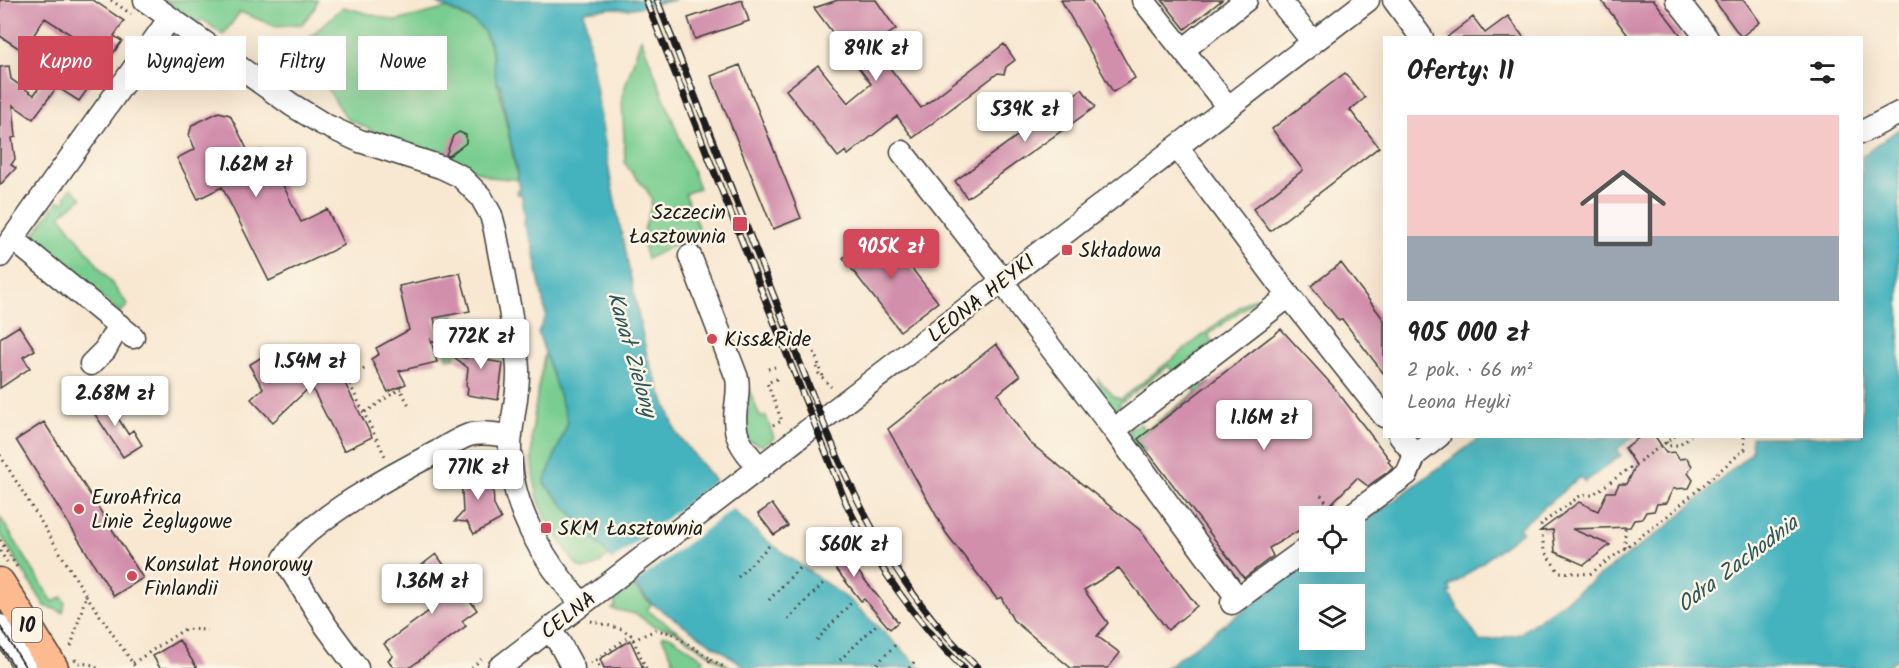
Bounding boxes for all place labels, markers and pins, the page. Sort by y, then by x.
pin: 891K zł [821,31,931,82]
pin: 539K zł [970,92,1080,143]
pin: 1.62M zł [194,147,318,198]
place label: Szczecin Łasztownia [629,197,726,254]
marker: Szczecin Łasztownia [731,215,749,233]
pin: 905K zł [836,229,946,280]
place label: Składowa [1079,235,1161,268]
marker: Składowa [1060,243,1074,257]
pin: 772K zł [426,319,536,370]
place label: Kiss&Ride [724,324,812,357]
marker: Kiss&Ride [705,332,719,346]
pin: 1.54M zł [248,344,372,395]
pin: 2.68M zł [53,376,177,427]
pin: 1.16M zł [1202,400,1326,451]
pin: 771K zł [423,450,533,501]
place label: EuroAfrica Linie Żeglugowe [91,482,233,539]
marker: EuroAfrica Linie Żeglugowe [72,502,86,516]
place label: SKM Łasztownia [558,513,703,546]
marker: SKM Łasztownia [539,521,553,535]
pin: 560K zł [799,527,909,578]
place label: Konsulat Honorowy Finlandii [144,549,313,606]
pin: 1.36M zł [370,564,494,615]
marker: Konsulat Honorowy Finlandii [125,569,139,583]

